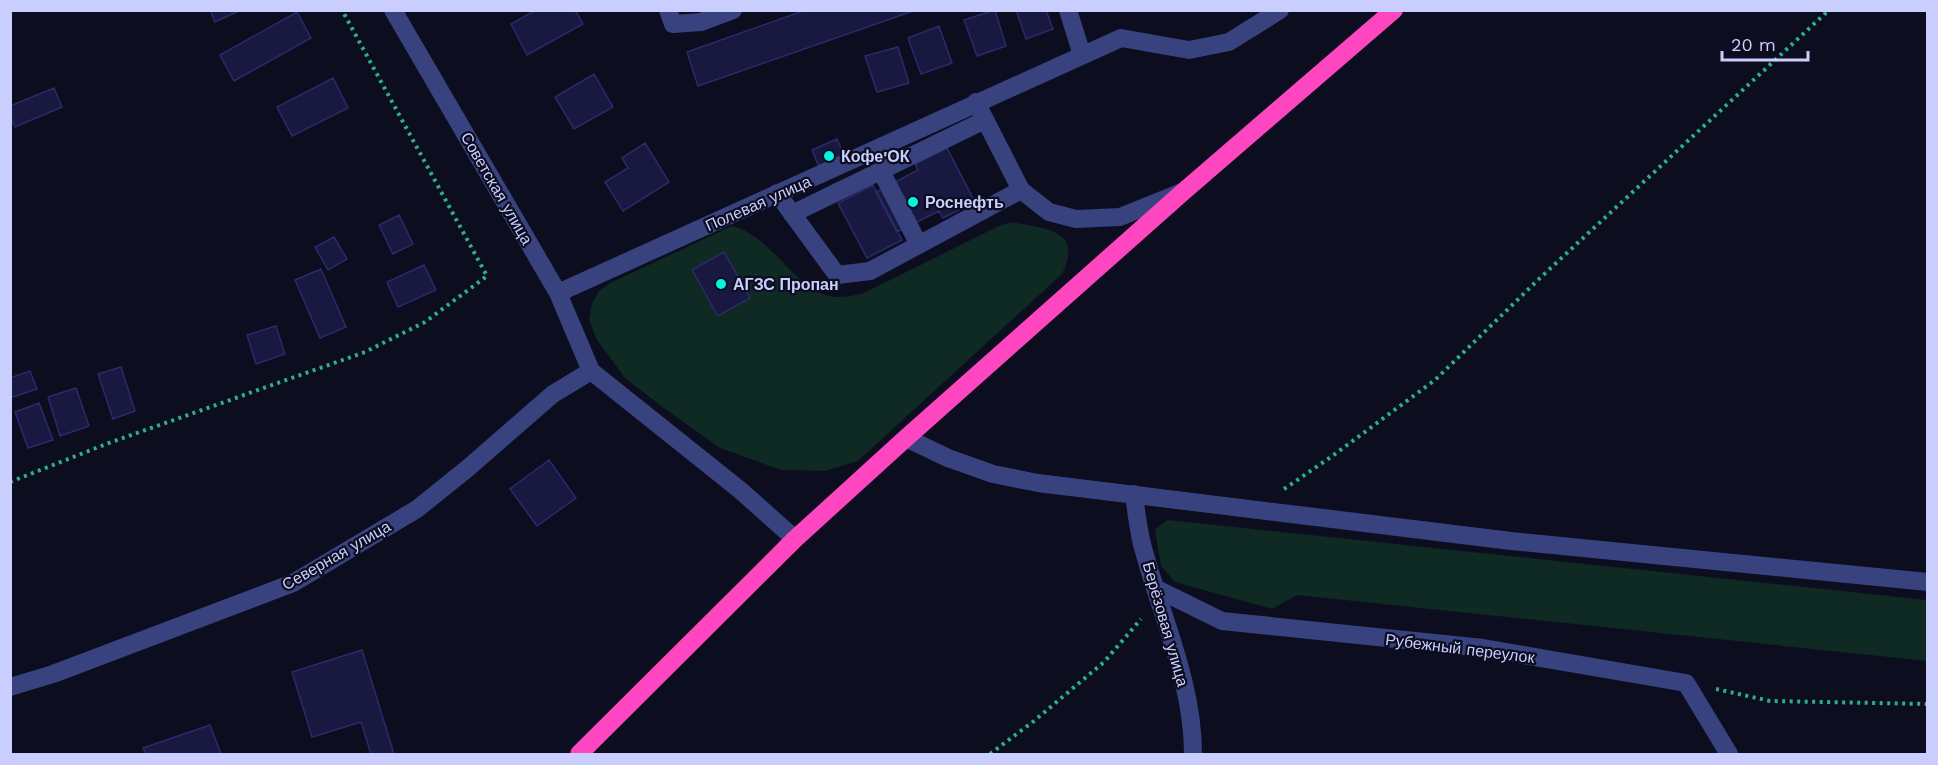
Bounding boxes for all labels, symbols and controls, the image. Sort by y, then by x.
scale bar [1722,24,1808,62]
text: 20 m [1731,34,1776,55]
street label: Советская улица [457,129,537,248]
place label: Кофе'ОК [841,147,910,166]
marker: Кофе'ОК [822,149,836,163]
street label: Полевая улица [702,172,814,235]
place label: Роснефть [925,193,1004,212]
marker: Роснефть [906,195,920,209]
place label: АГЗС Пропан [733,275,839,294]
marker: АГЗС Пропан [714,277,728,291]
street label: Северная улица [278,517,394,594]
street label: Берёзовая улица [1139,560,1192,689]
street label: Рубежный переулок [1384,630,1537,667]

